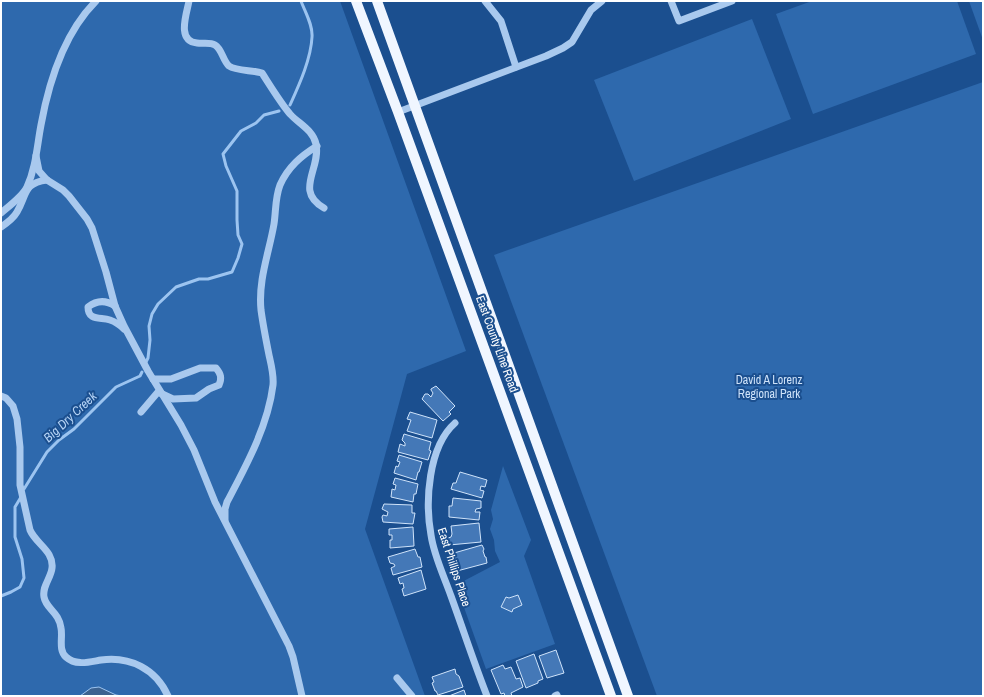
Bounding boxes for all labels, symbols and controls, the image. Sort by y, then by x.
street label: East County Line Road [472,293,522,395]
park label: David A Lorenz Regional Park [736,372,802,402]
water label: Big Dry Creek [40,388,101,446]
street label: East Phillips Place [434,526,474,608]

